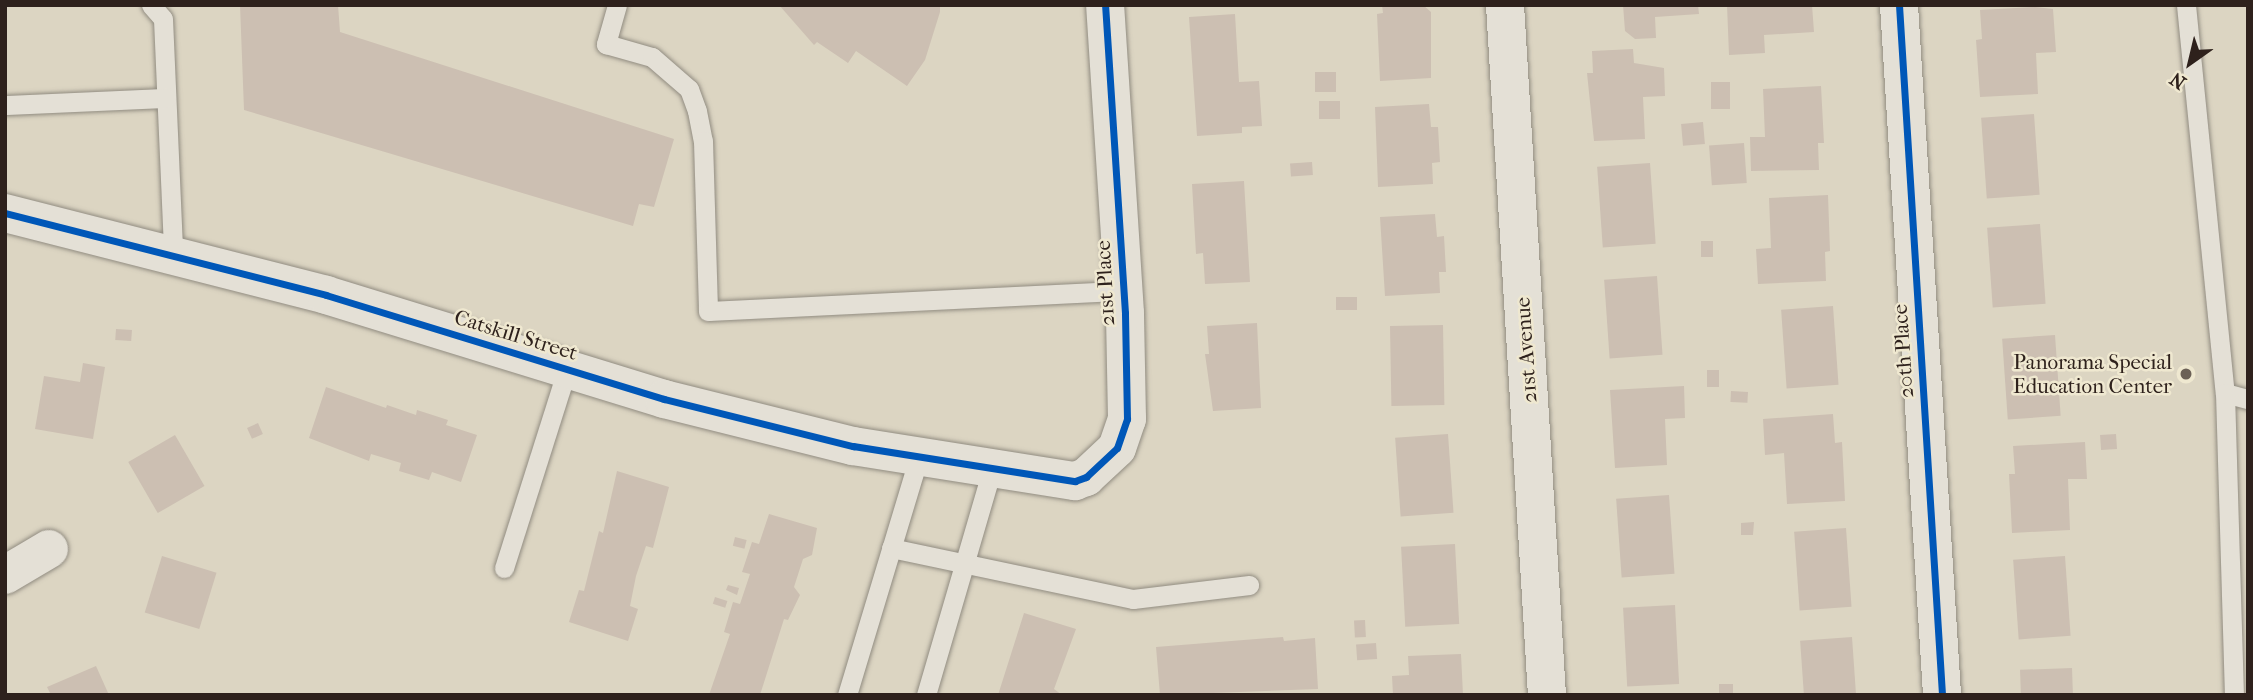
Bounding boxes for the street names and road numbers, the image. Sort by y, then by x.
street label: 21st Place [1090,239,1120,327]
street label: 21st Avenue [1510,296,1542,404]
street label: 20th Place [1887,303,1919,399]
street label: Catskill Street [451,304,581,366]

